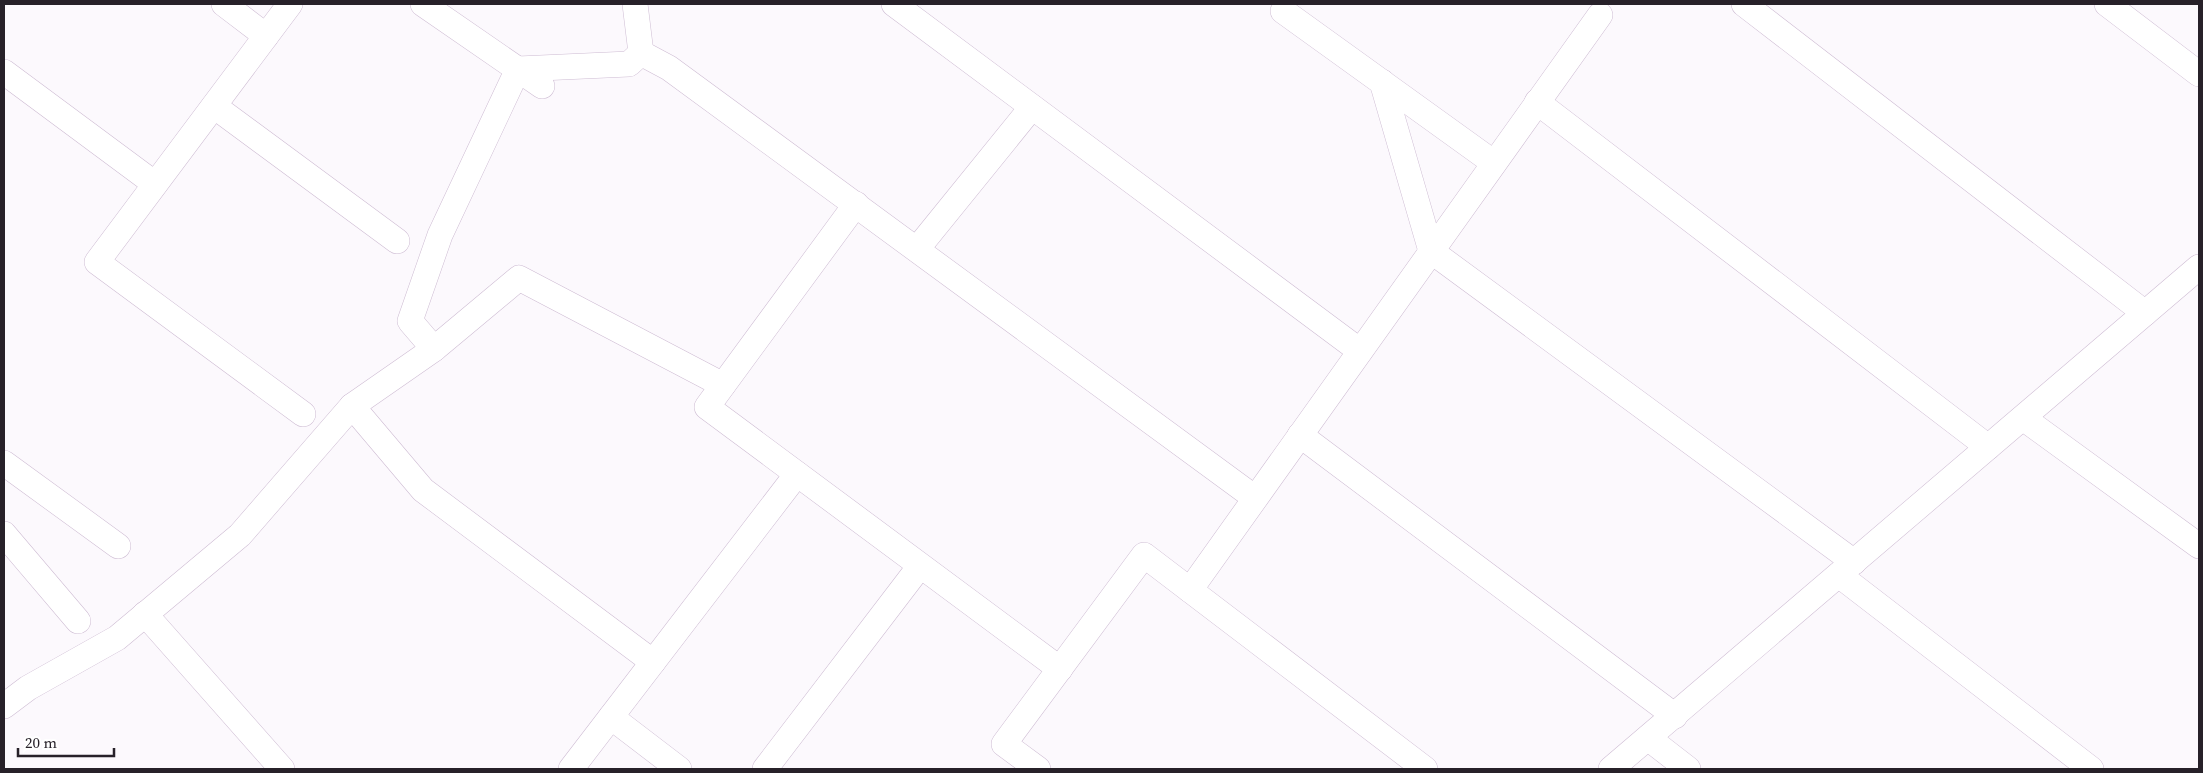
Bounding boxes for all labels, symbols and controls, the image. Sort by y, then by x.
scale bar [18,726,114,758]
text: 20 m [25,732,57,753]

